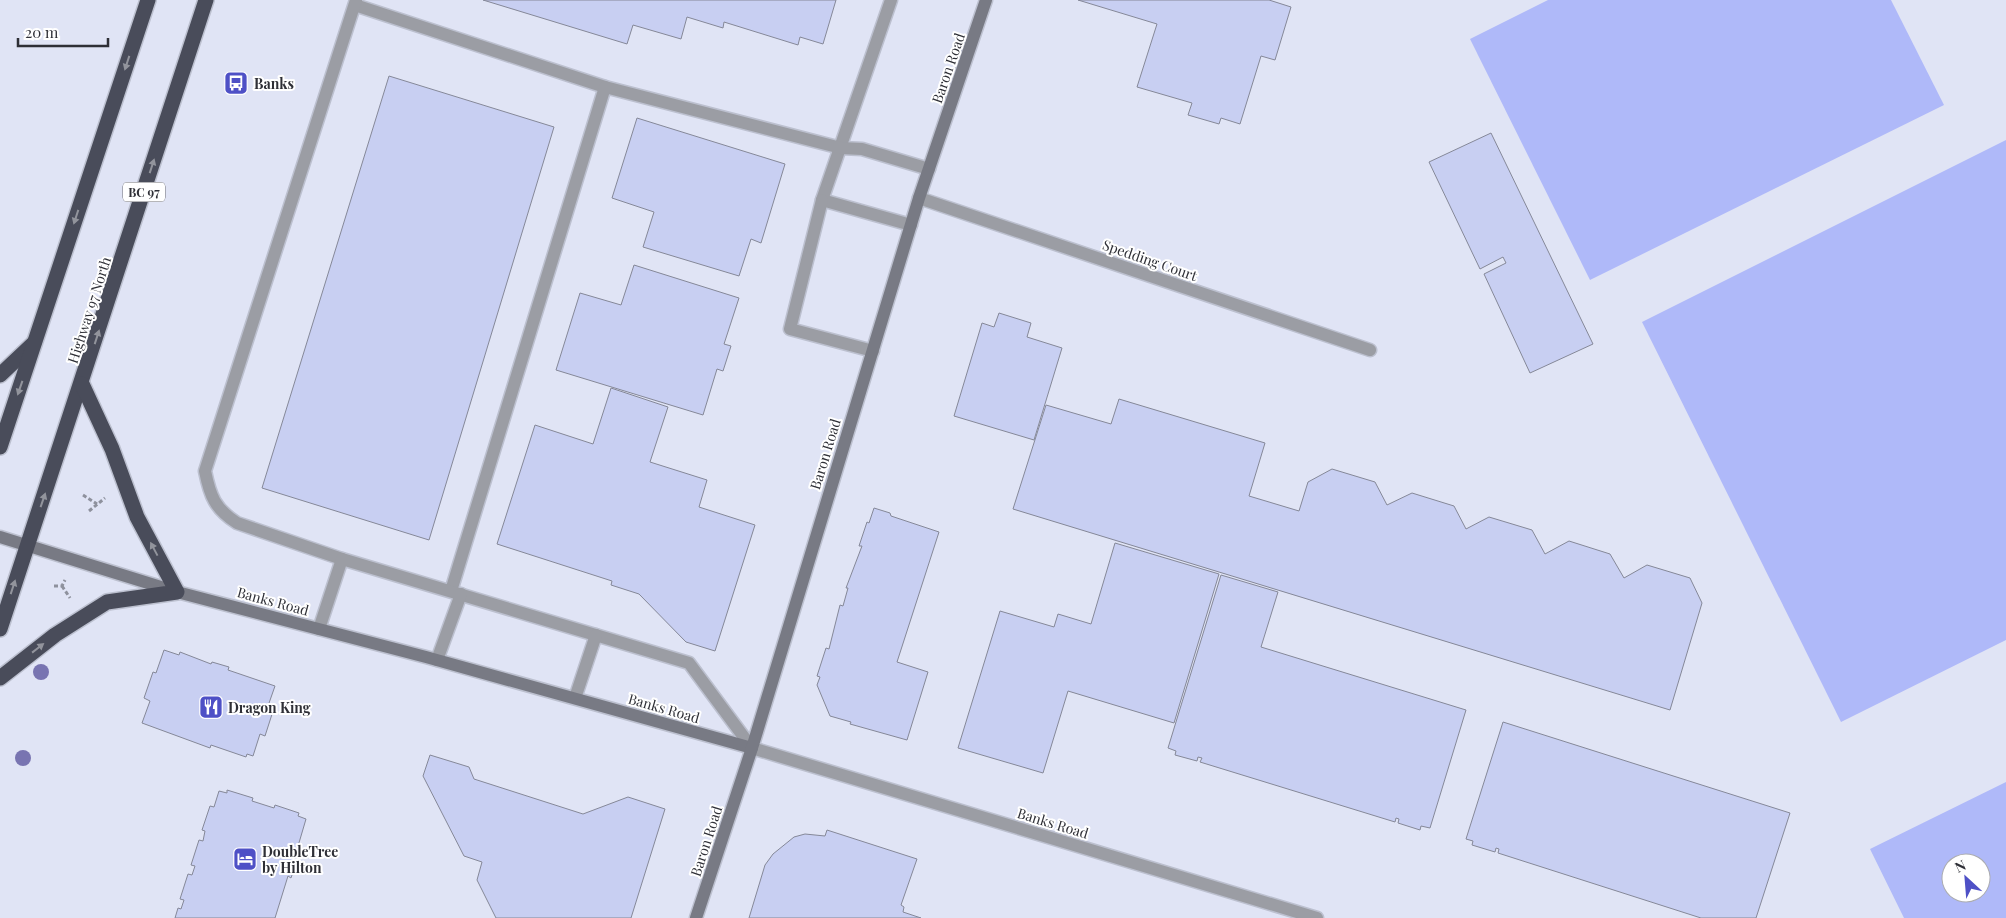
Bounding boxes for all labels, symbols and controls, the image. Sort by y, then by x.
scale bar [18,15,108,47]
text: 20 m [25,22,59,42]
street label: Baron Road [927,30,969,106]
one-way arrow [123,56,131,71]
bus stop icon: Banks [223,70,249,96]
place label: Banks [254,74,294,93]
one-way arrow [149,158,157,173]
road number: BC 97 [123,182,165,202]
one-way arrow [72,210,80,225]
street label: Spedding Court [1100,235,1201,285]
street label: Highway 97 North [63,254,115,366]
one-way arrow [94,330,101,345]
one-way arrow [16,381,24,396]
street label: Baron Road [805,416,845,492]
one-way arrow [39,492,47,507]
one-way arrow [150,542,159,555]
one-way arrow [10,580,18,595]
street label: Banks Road [235,582,311,620]
one-way arrow [32,643,45,653]
street label: Banks Road [626,689,702,727]
restaurant icon: Dragon King [198,694,224,720]
place label: Dragon King [228,698,311,717]
street label: Baron Road [686,803,726,879]
street label: Banks Road [1015,803,1091,843]
place label: DoubleTree by Hilton [262,842,338,877]
hotel icon: DoubleTree by Hilton [232,846,258,872]
north arrow [1941,853,1991,903]
text: N [1951,855,1969,877]

